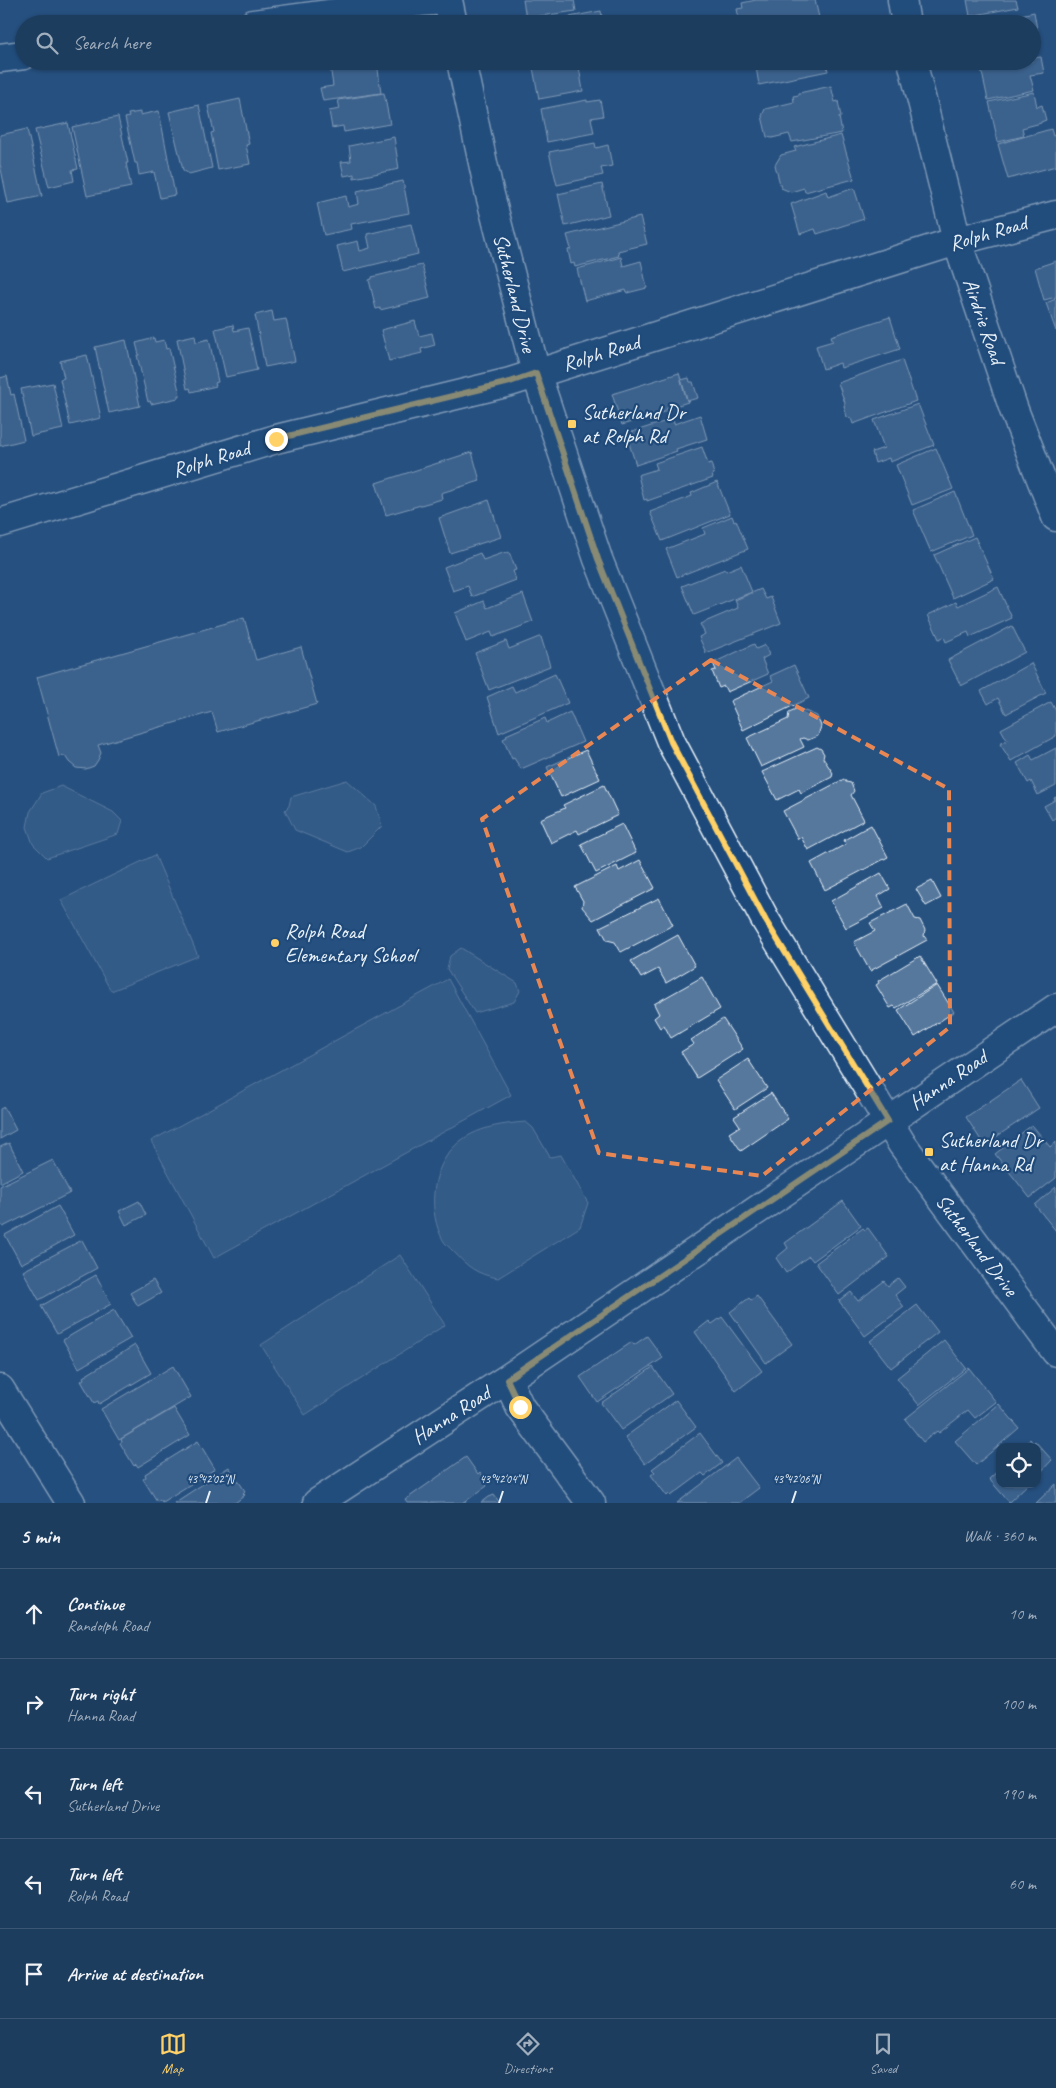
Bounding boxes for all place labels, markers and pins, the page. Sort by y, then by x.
place label: Sutherland Dr at Rolph Rd [582,399,688,449]
marker: Sutherland Dr at Rolph Rd [566,418,578,430]
place label: Rolph Road Elementary School [285,918,420,968]
marker: Rolph Road Elementary School [269,937,281,949]
place label: Sutherland Dr at Hanna Rd [939,1127,1045,1177]
marker: Sutherland Dr at Hanna Rd [923,1146,935,1158]

